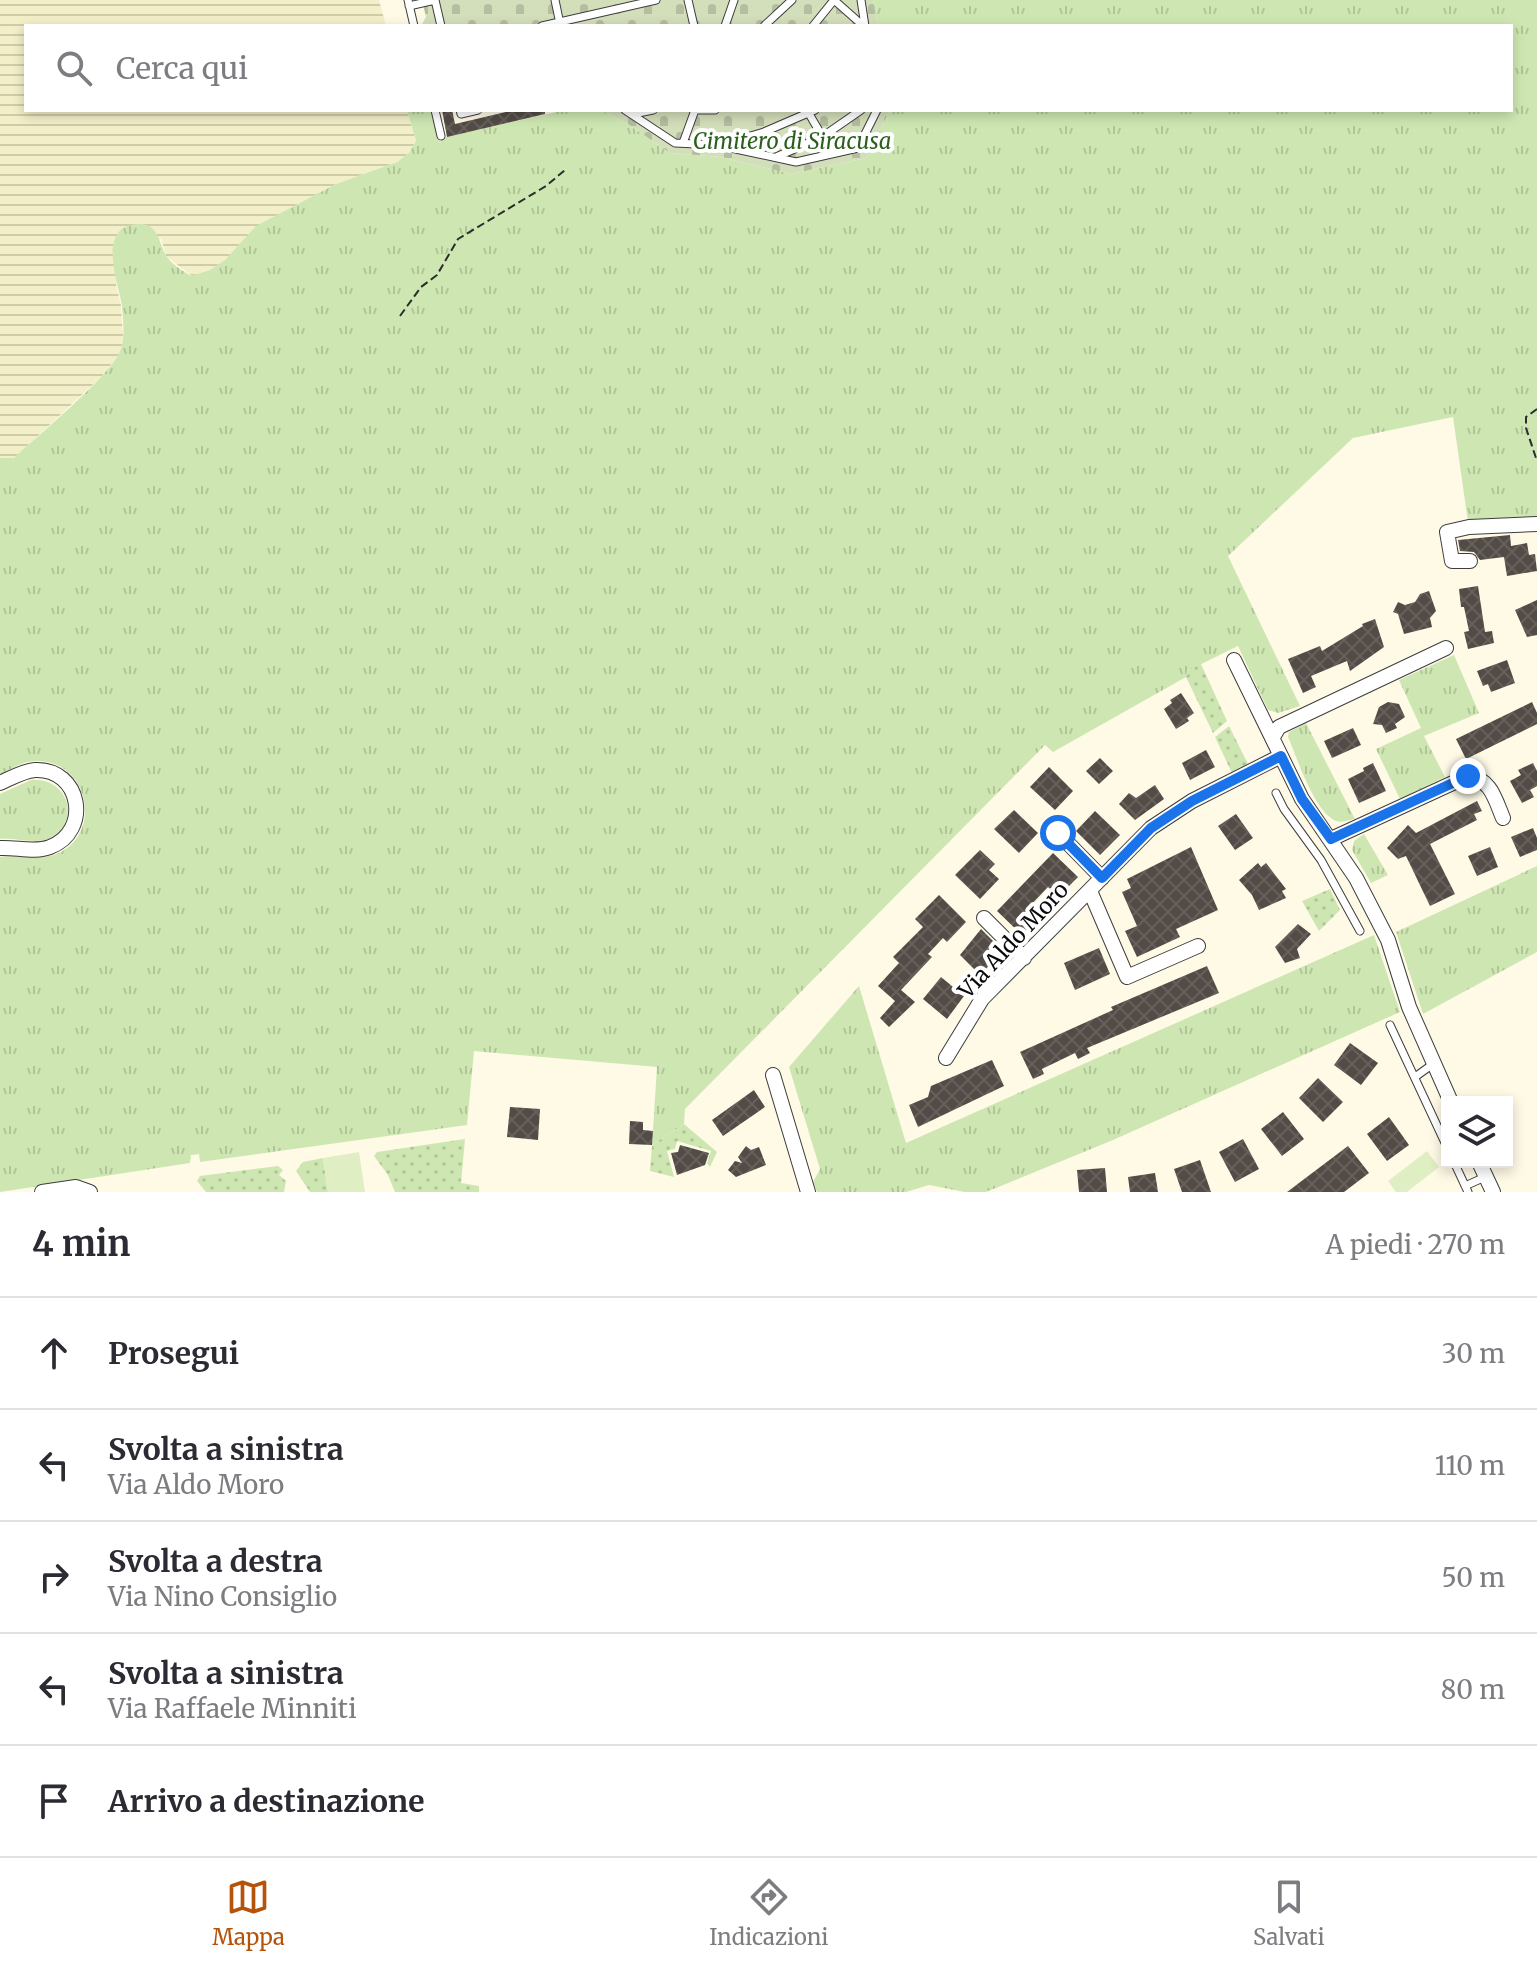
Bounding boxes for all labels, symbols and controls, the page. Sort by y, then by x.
search box [24,24,1513,112]
icon: search [52,46,96,90]
text: Cerca qui [116,49,248,87]
park label: Cimitero di Siracusa [693,127,891,155]
route end [1450,758,1486,794]
route start [1040,815,1076,851]
street label: Via Aldo Moro [951,876,1074,1005]
map controls [1441,1096,1513,1168]
button: layers [1441,1096,1513,1168]
text: 4 min [32,1223,130,1265]
text: A piedi · 270 m [1325,1228,1505,1261]
icon: ahead [32,1331,76,1375]
text: Prosegui [108,1334,239,1372]
text: 30 m [1442,1337,1505,1370]
text: Svolta a sinistra [108,1430,344,1468]
icon: left [32,1443,76,1487]
text: 110 m [1435,1449,1505,1482]
text: Via Aldo Moro [108,1468,284,1501]
text: Svolta a destra [108,1542,323,1580]
icon: right [32,1555,76,1599]
text: 50 m [1441,1561,1505,1594]
text: Via Nino Consiglio [108,1580,337,1613]
text: Svolta a sinistra [108,1654,344,1692]
icon: left [32,1667,76,1711]
text: 80 m [1441,1673,1505,1706]
text: Via Raffaele Minniti [108,1692,357,1725]
icon: arrive [32,1779,76,1823]
text: Arrivo a destinazione [108,1782,425,1820]
tab: Mappa [212,1875,285,1951]
tab: Indicazioni [709,1875,828,1951]
tab: Salvati [1253,1875,1325,1951]

